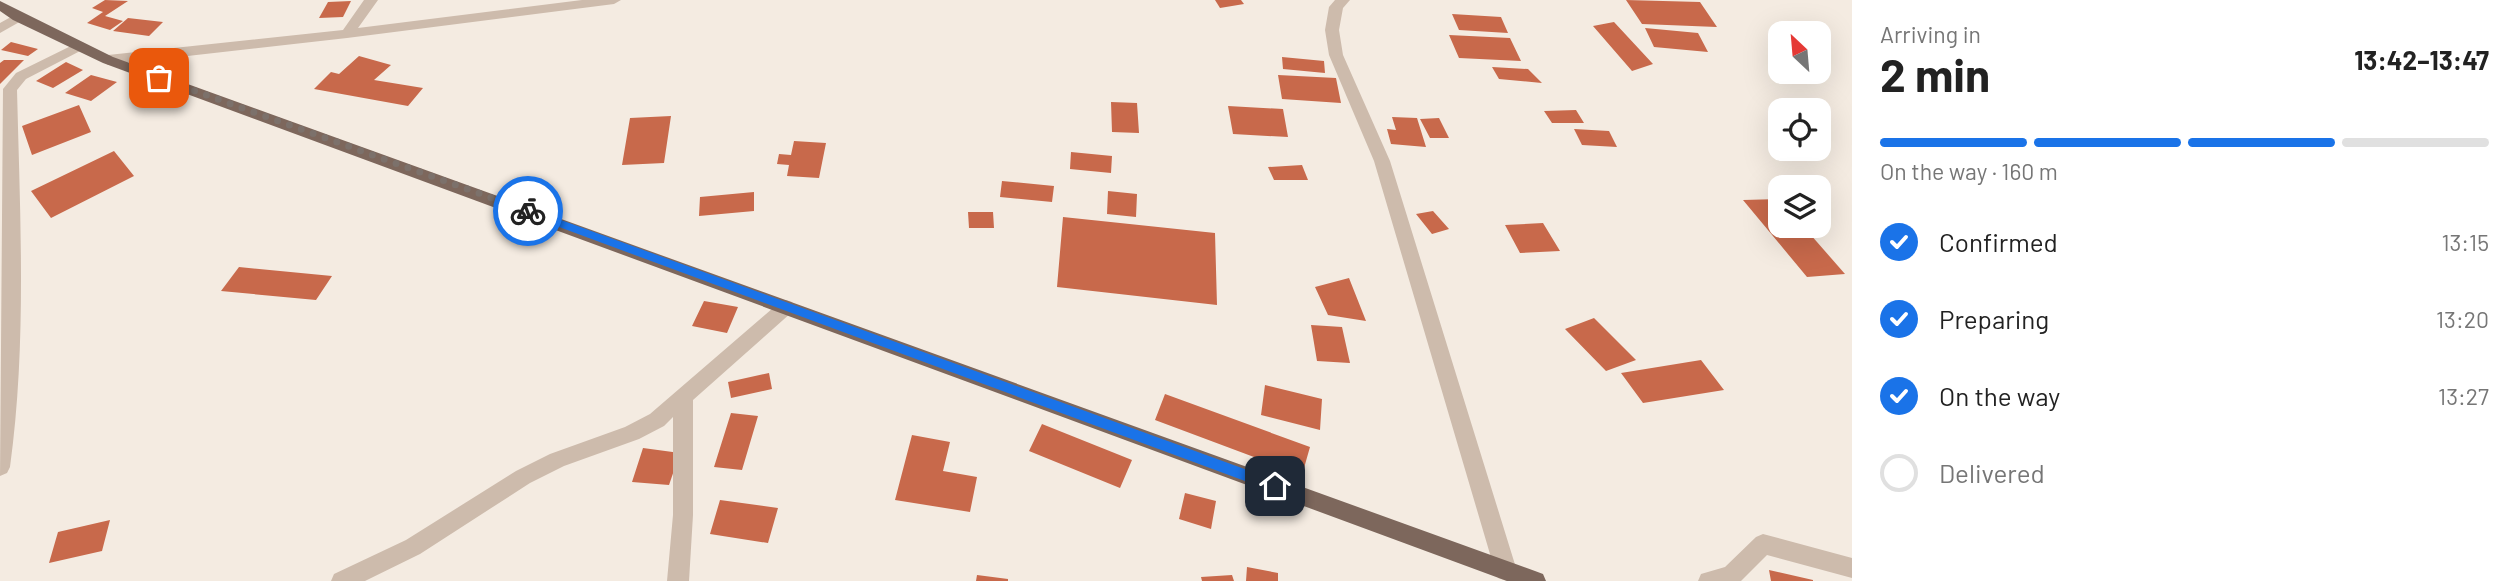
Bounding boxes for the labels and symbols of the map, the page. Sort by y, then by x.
north arrow [1768,21,1830,84]
pin [129,48,189,108]
courier [493,176,563,246]
pin [1245,456,1305,516]

